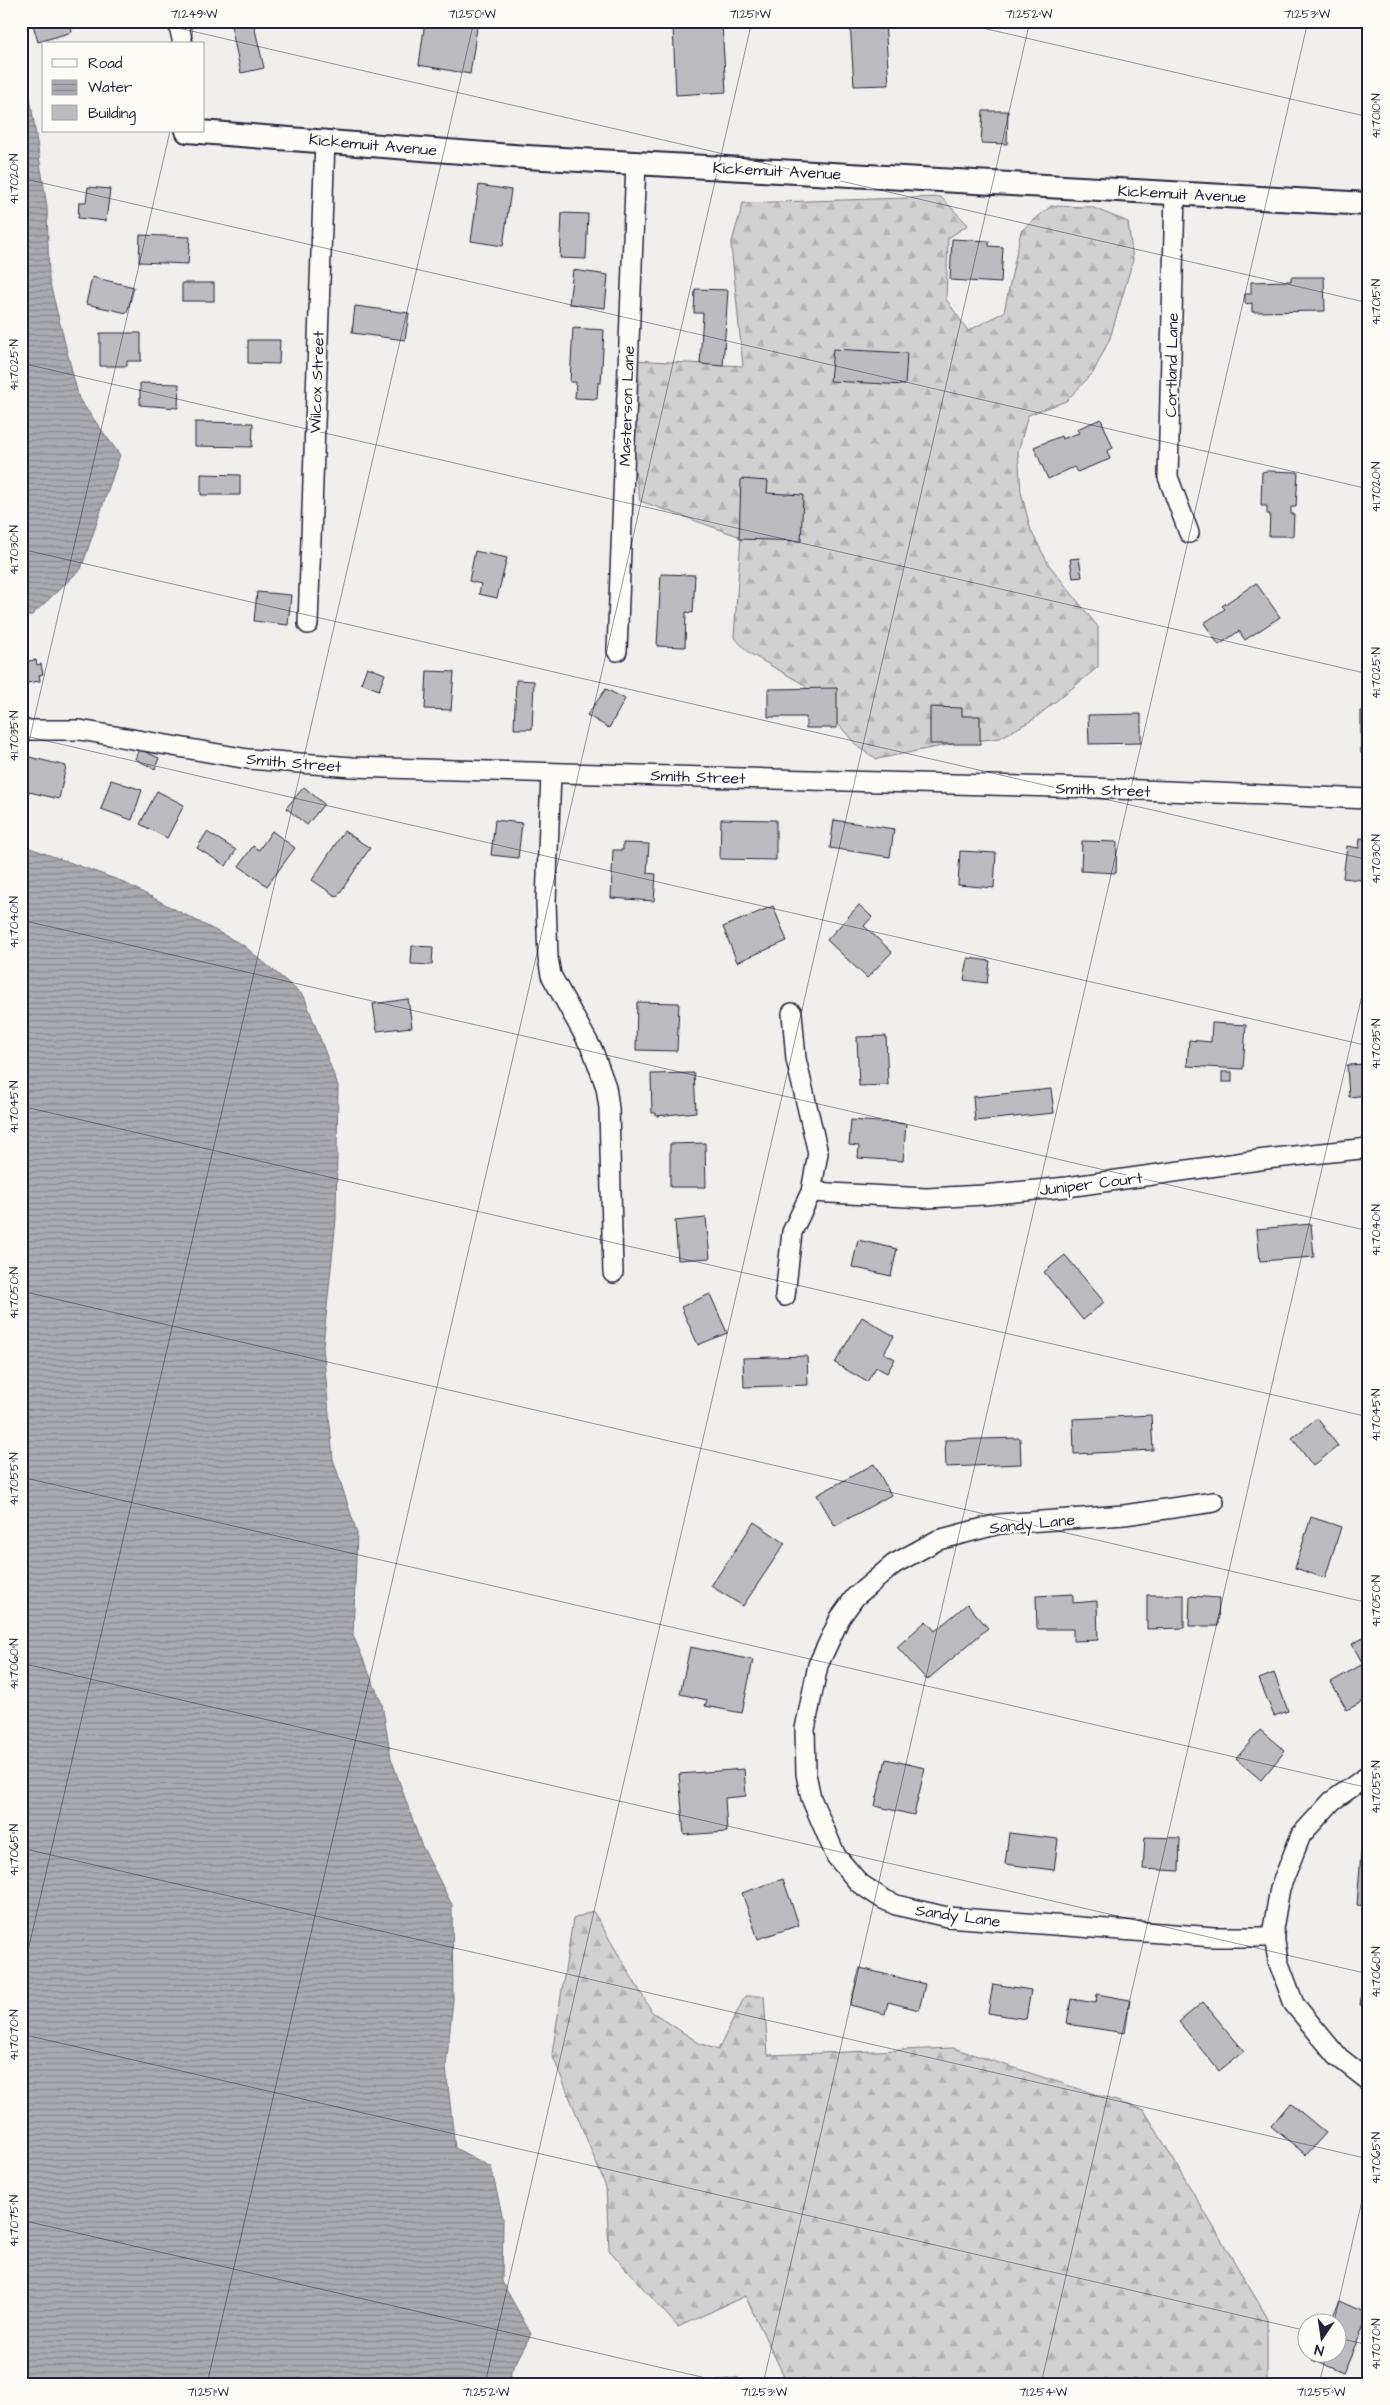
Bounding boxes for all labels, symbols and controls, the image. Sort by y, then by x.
text: 71.249°W [171,6,218,23]
text: 71.250°W [448,6,496,23]
text: 71.251°W [729,6,771,23]
text: 71.252°W [1006,6,1053,23]
text: 71.253°W [1284,6,1331,23]
legend [42,42,205,132]
text: Road [88,53,123,74]
text: Water [88,77,132,98]
text: 41.7010°N [1368,93,1385,139]
text: Building [88,103,136,125]
street label: Kickemuit Avenue [308,128,438,162]
text: 41.7020°N [6,153,23,204]
street label: Kickemuit Avenue [712,157,842,185]
street label: Kickemuit Avenue [1117,180,1247,208]
text: 41.7015°N [1368,278,1385,325]
street label: Cortland Lane [1160,312,1184,418]
street label: Wilcox Street [304,330,330,434]
text: 41.7025°N [6,339,23,391]
street label: Masterson Lane [614,345,640,467]
text: 41.7020°N [1368,461,1385,512]
text: 41.7030°N [6,524,23,575]
text: 41.7025°N [1368,647,1385,699]
text: 41.7035°N [6,710,23,762]
street label: Smith Street [245,748,343,778]
street label: Smith Street [650,764,747,790]
street label: Smith Street [1055,777,1152,803]
text: 41.7030°N [1368,833,1385,884]
text: 41.7040°N [6,895,23,948]
text: 41.7035°N [1368,1018,1385,1070]
text: 41.7045°N [6,1080,23,1134]
street label: Juniper Court [1038,1167,1144,1201]
text: 41.7040°N [1368,1203,1385,1256]
text: 41.7050°N [6,1266,23,1319]
text: 41.7045°N [1368,1388,1385,1442]
text: 41.7055°N [6,1452,23,1506]
street label: Sandy Lane [988,1509,1076,1540]
text: 41.7050°N [1368,1574,1385,1627]
text: 41.7060°N [6,1638,23,1690]
text: 41.7055°N [1368,1760,1385,1814]
text: 41.7065°N [6,1823,23,1876]
street label: Sandy Lane [914,1899,1002,1934]
text: 41.7060°N [1368,1946,1385,1998]
text: 41.7070°N [6,2009,23,2061]
text: 41.7065°N [1368,2131,1385,2184]
text: 41.7075°N [6,2194,23,2247]
north arrow [1298,2312,1348,2362]
text: 41.7070°N [1368,2318,1385,2370]
text: N [1313,2339,1326,2360]
text: 71.251°W [187,2384,229,2401]
text: 71.252°W [463,2384,510,2401]
text: 71.253°W [741,2384,788,2401]
text: 71.254°W [1019,2384,1068,2401]
text: 71.255°W [1297,2384,1346,2401]

